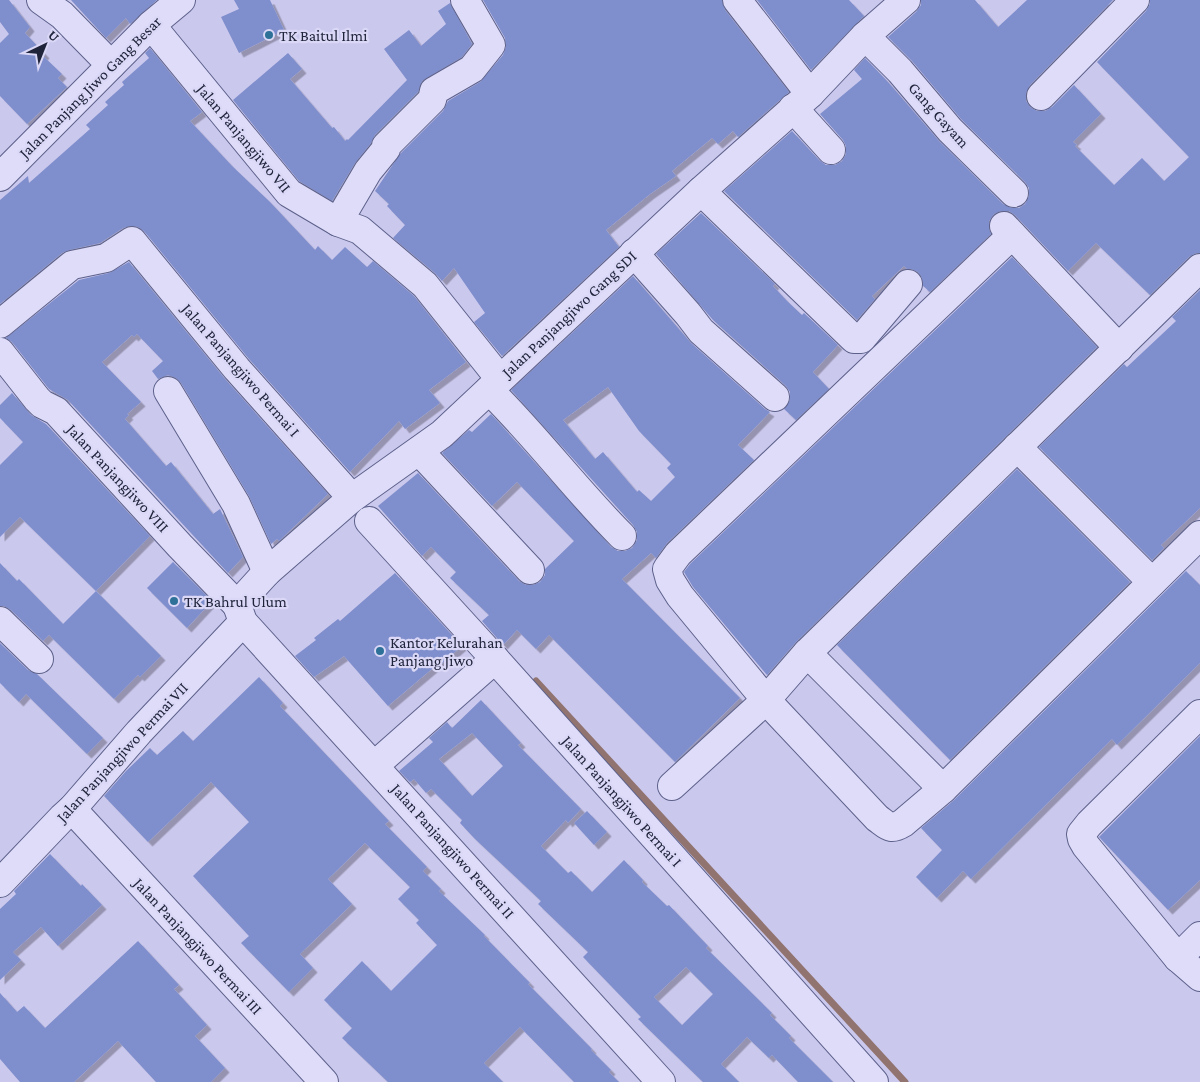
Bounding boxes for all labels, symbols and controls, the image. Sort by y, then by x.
street label: Jalan Panjang Jiwo Gang Besar [14,12,165,164]
north arrow [20,20,70,70]
text: U [45,26,63,45]
place label: TK Baitul Ilmi [279,27,367,44]
marker: TK Baitul Ilmi [263,29,275,41]
street label: Jalan Panjangjiwo VII [192,79,294,196]
street label: Gang Gayam [905,79,973,152]
street label: Jalan Panjangjiwo Gang SDI [497,247,640,383]
street label: Jalan Panjangjiwo Permai I [177,299,303,441]
street label: Jalan Panjangjiwo VIII [62,419,172,536]
place label: TK Bahrul Ulum [184,593,287,610]
marker: TK Bahrul Ulum [168,595,180,607]
place label: Kantor Kelurahan Panjang Jiwo [390,634,503,670]
marker: Kantor Kelurahan Panjang Jiwo [374,645,386,657]
street label: Jalan Panjangjiwo Permai VII [52,679,192,827]
street label: Jalan Panjangjiwo Permai I [557,731,685,871]
street label: Jalan Panjangjiwo Permai II [386,779,518,923]
street label: Jalan Panjangjiwo Permai III [128,873,266,1018]

